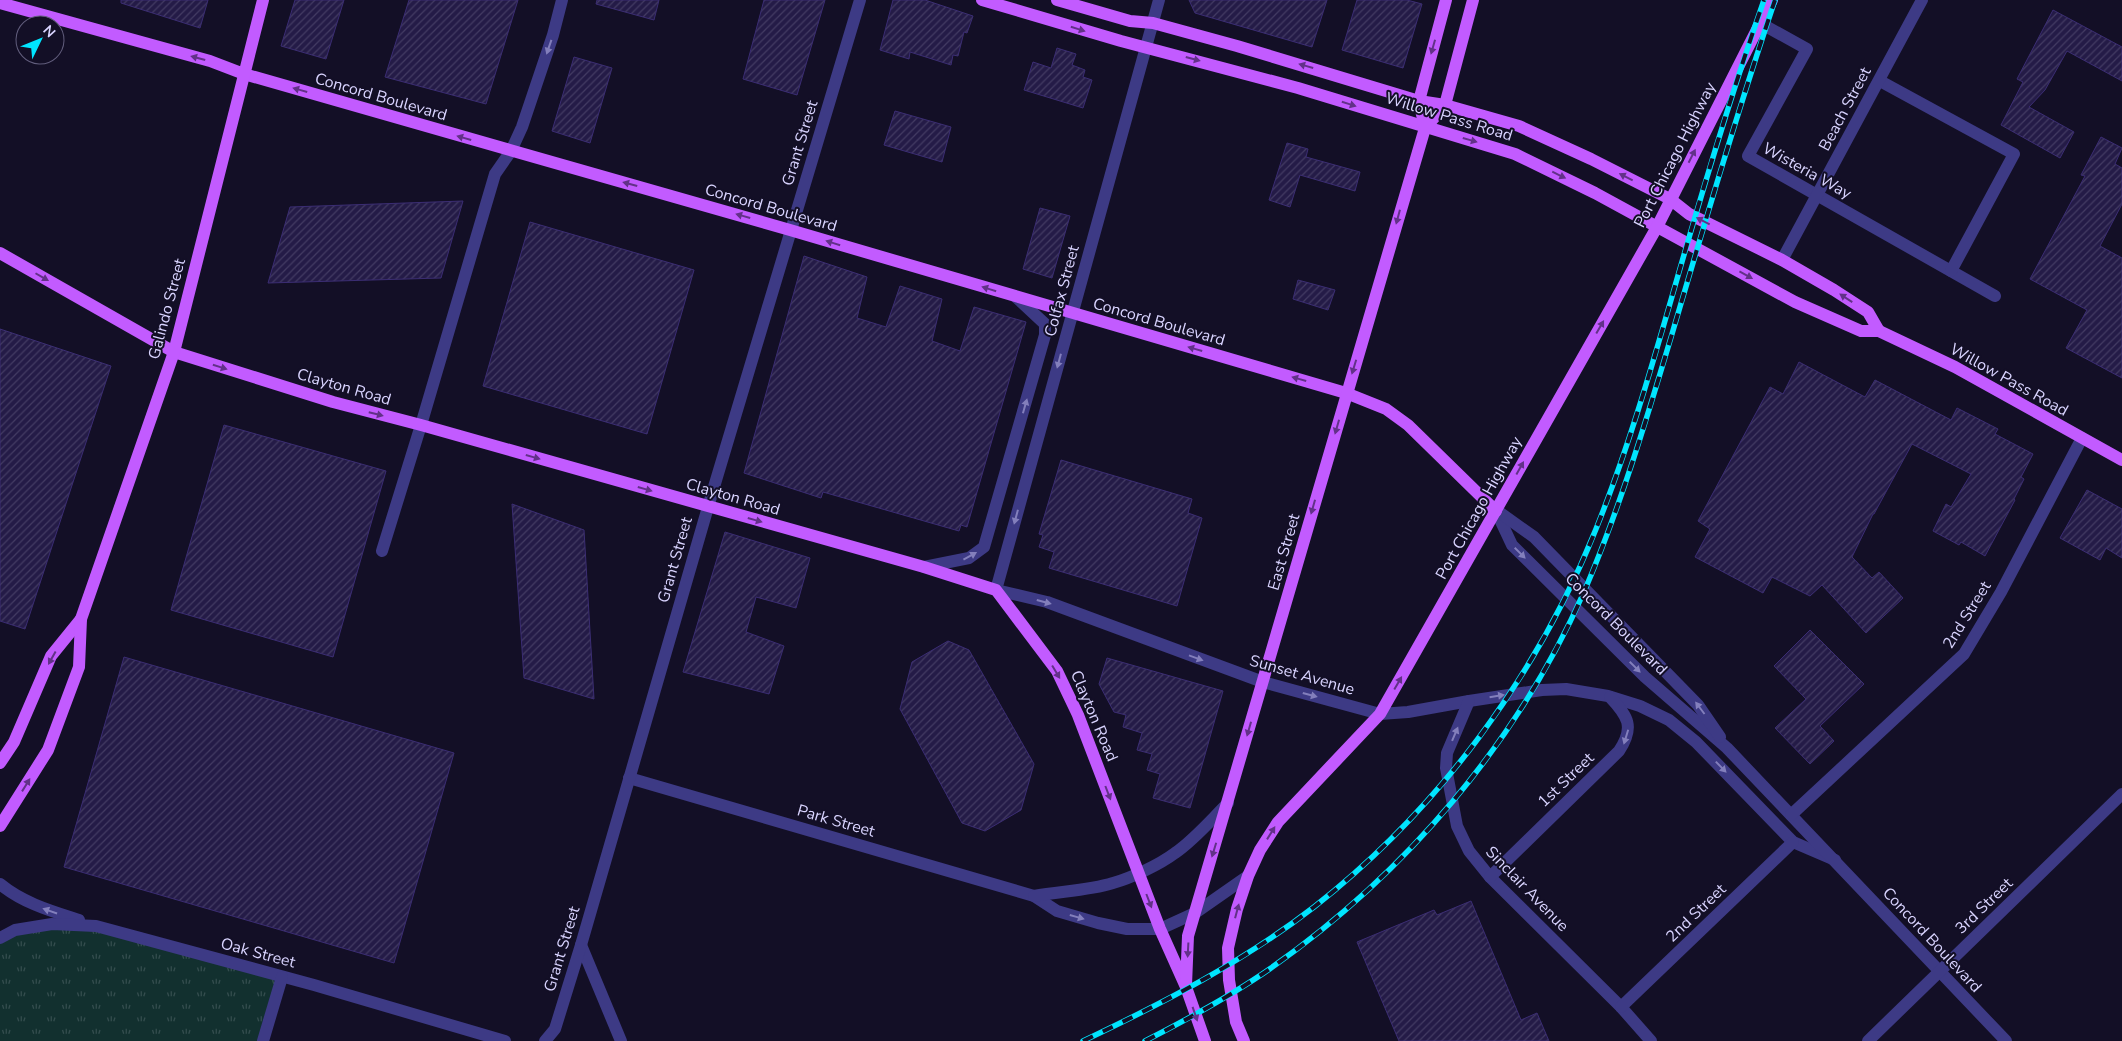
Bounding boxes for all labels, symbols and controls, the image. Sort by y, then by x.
north arrow [15,15,65,65]
text: N [39,21,60,42]
one-way arrow [1071,25,1086,33]
one-way arrow [1428,39,1436,54]
one-way arrow [545,40,553,55]
one-way arrow [190,53,205,61]
one-way arrow [1186,56,1201,64]
one-way arrow [1298,62,1313,70]
street label: Beach Street [1814,63,1877,155]
street label: Concord Boulevard [312,68,450,126]
street label: Port Chicago Highway [1629,78,1722,231]
one-way arrow [292,86,307,94]
street label: Willow Pass Road [1383,87,1515,147]
street label: Grant Street [777,97,824,188]
one-way arrow [1342,100,1357,108]
one-way arrow [456,133,471,141]
one-way arrow [1462,136,1477,144]
street label: Wisteria Way [1759,138,1856,205]
one-way arrow [1688,149,1696,163]
one-way arrow [1551,171,1566,179]
one-way arrow [1619,173,1634,181]
street label: Concord Boulevard [702,179,840,237]
one-way arrow [623,180,638,188]
one-way arrow [1394,209,1402,224]
one-way arrow [736,212,751,220]
one-way arrow [1696,217,1710,225]
one-way arrow [826,238,841,246]
street label: Colfax Street [1039,243,1085,339]
street label: Galindo Street [143,256,191,362]
one-way arrow [1738,271,1753,279]
one-way arrow [36,273,49,282]
one-way arrow [981,285,996,293]
street label: Concord Boulevard [1090,293,1228,351]
one-way arrow [1839,293,1852,303]
one-way arrow [1596,319,1604,334]
street label: Willow Pass Road [1946,338,2072,422]
one-way arrow [1188,345,1203,353]
one-way arrow [1055,353,1063,368]
one-way arrow [1350,360,1358,375]
street label: Clayton Road [294,363,394,411]
one-way arrow [213,364,228,371]
one-way arrow [1292,375,1307,383]
one-way arrow [1021,399,1029,414]
one-way arrow [369,410,384,418]
one-way arrow [1332,419,1340,434]
street label: Port Chicago Highway [1430,432,1528,584]
one-way arrow [525,453,540,461]
one-way arrow [1516,461,1524,475]
street label: Clayton Road [683,473,783,521]
one-way arrow [638,485,653,493]
one-way arrow [1309,500,1317,515]
one-way arrow [1012,510,1020,525]
street label: East Street [1263,511,1306,593]
street label: Grant Street [652,514,698,605]
one-way arrow [747,516,762,524]
one-way arrow [1514,546,1526,558]
one-way arrow [964,551,977,560]
street label: Concord Boulevard [1560,568,1672,680]
street label: 2nd Street [1938,577,1997,653]
one-way arrow [1036,598,1051,606]
one-way arrow [48,650,56,665]
street label: Sunset Avenue [1247,650,1357,700]
one-way arrow [1189,654,1203,662]
one-way arrow [1629,661,1641,673]
one-way arrow [1052,665,1061,678]
street label: Clayton Road [1065,667,1123,765]
one-way arrow [1394,675,1402,690]
one-way arrow [1302,691,1318,699]
one-way arrow [1490,692,1506,700]
one-way arrow [1695,701,1705,715]
one-way arrow [1245,722,1253,737]
one-way arrow [1452,727,1460,741]
one-way arrow [1621,730,1629,745]
street label: 1st Street [1533,747,1599,812]
one-way arrow [1715,761,1727,773]
one-way arrow [21,778,31,791]
one-way arrow [1105,786,1112,801]
street label: Park Street [795,799,878,843]
one-way arrow [1266,826,1276,840]
street label: Sinclair Avenue [1480,841,1574,937]
one-way arrow [1209,843,1217,858]
street label: 3rd Street [1950,873,2018,939]
street label: 2nd Street [1661,878,1731,947]
street label: Concord Boulevard [1877,883,1987,997]
one-way arrow [1146,893,1153,908]
street label: Grant Street [539,903,586,994]
one-way arrow [1233,904,1241,919]
one-way arrow [42,906,57,914]
one-way arrow [1070,913,1085,921]
street label: Oak Street [218,932,298,974]
one-way arrow [1183,942,1191,958]
one-way arrow [1191,1007,1199,1022]

